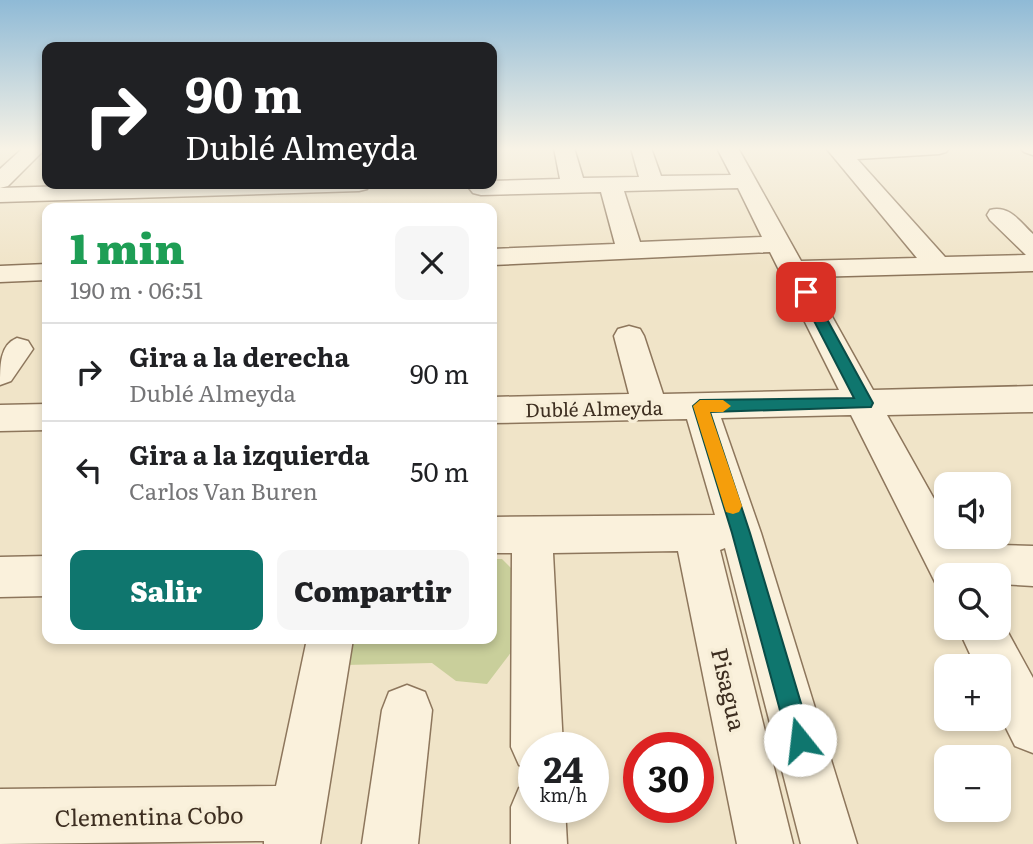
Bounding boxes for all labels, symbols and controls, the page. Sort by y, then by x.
text: 90 m [185,55,302,128]
icon: right [70,70,161,161]
text: Dublé Almeyda [185,122,417,170]
text: 1 min [70,215,185,277]
button: close [395,226,469,300]
pin [776,262,836,322]
text: 190 m · 06:51 [70,272,203,306]
icon: arrive [787,273,825,311]
text: Gira a la derecha [129,336,349,375]
icon: right [70,353,108,391]
text: 90 m [410,353,469,392]
text: Dublé Almeyda [129,375,296,409]
street label: Dublé Almeyda [525,393,664,423]
text: Gira a la izquierda [129,434,370,473]
icon: left [70,451,108,489]
text: 50 m [410,451,469,490]
map controls [934,472,1011,822]
button: sound [934,472,1011,549]
text: Carlos Van Buren [129,473,318,507]
button: Salir [70,550,263,630]
button: Compartir [277,550,469,630]
button: search [934,563,1011,640]
street label: Pisagua [704,644,756,734]
button: + [934,654,1011,731]
position arrow [763,703,837,777]
speed limit sign: 30 [623,732,714,823]
text: 24 [544,742,583,794]
button: − [934,745,1011,822]
text: km/h [540,781,587,808]
street label: Clementina Cobo [54,796,244,834]

